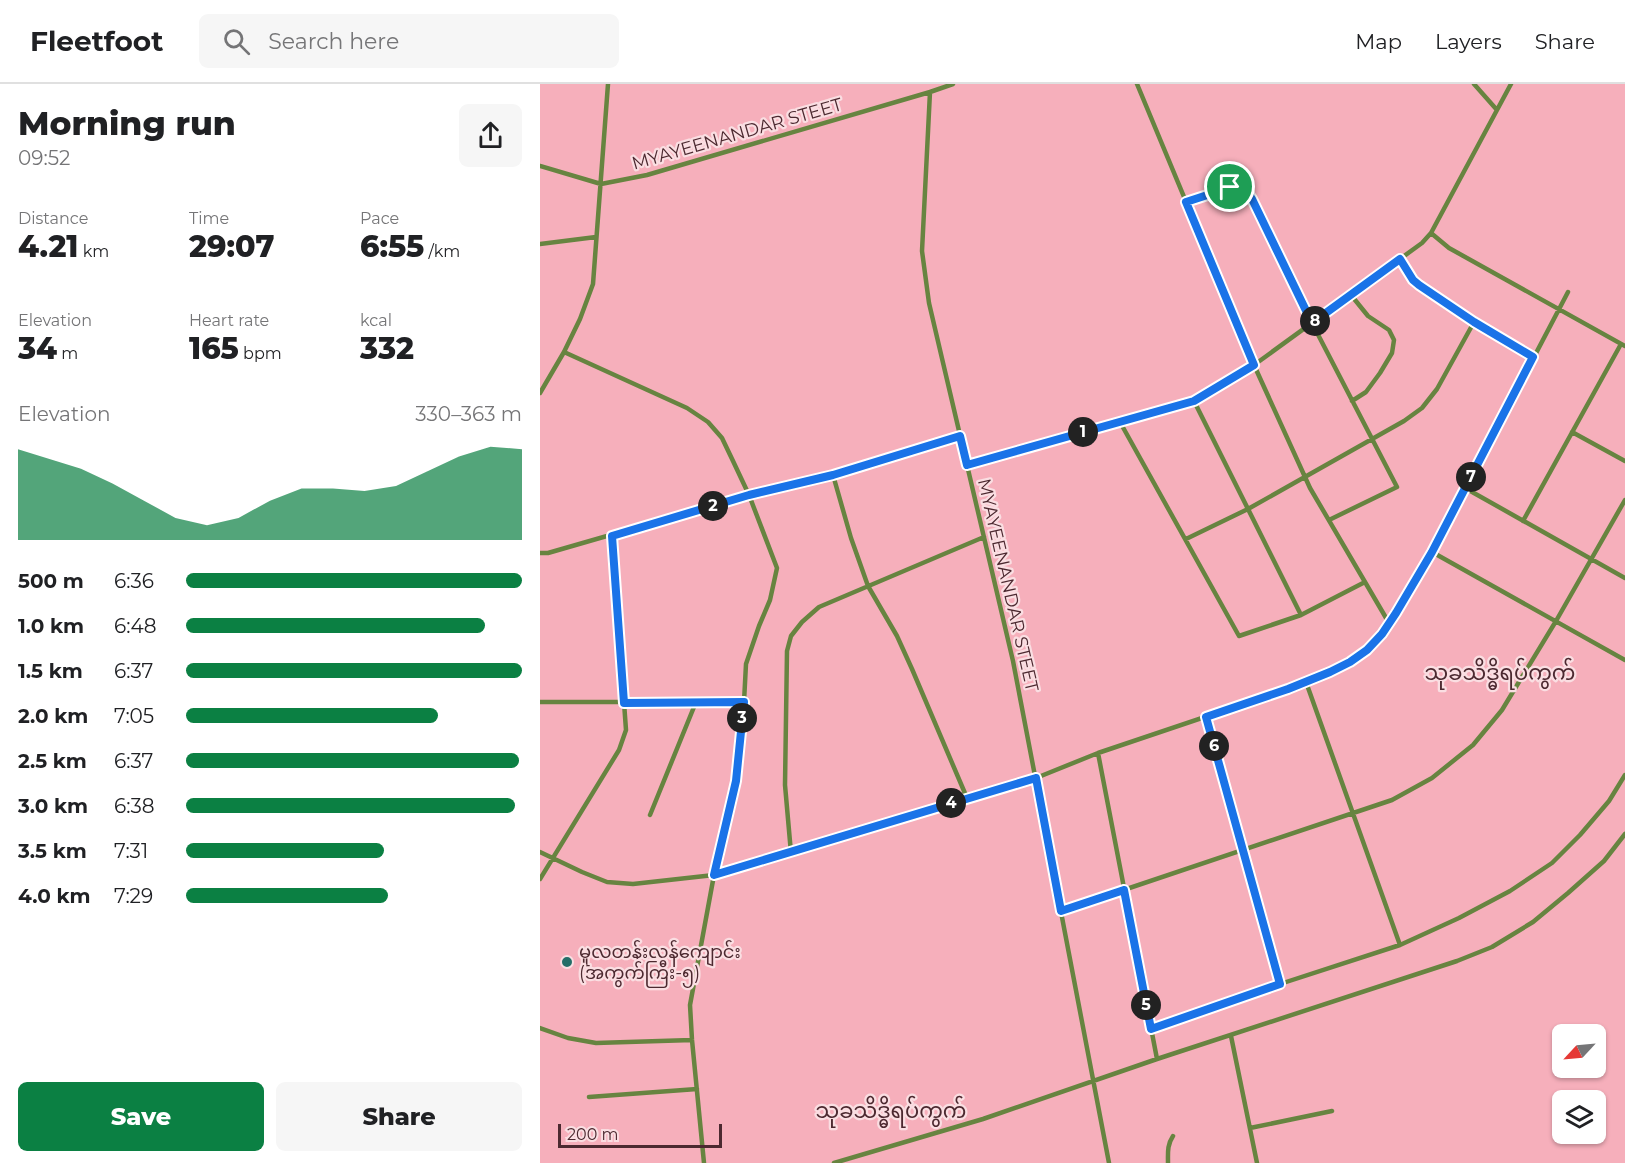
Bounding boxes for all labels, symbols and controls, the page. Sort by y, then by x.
search box [199,14,619,68]
text: Fleetfoot [30,24,163,58]
icon: search [220,25,253,58]
text: Search here [268,28,399,55]
text: Map [1355,29,1402,54]
text: Layers [1435,29,1502,54]
text: Share [1535,29,1595,54]
street label: MYAYEENANDAR STEET [629,93,845,175]
text: Morning run [18,103,236,143]
button: share [459,104,522,167]
text: 09:52 [18,146,70,170]
pin [1204,161,1255,212]
icon: arrive [1213,170,1246,203]
text: Distance [18,209,88,228]
text: Time [189,209,229,228]
text: Pace [360,209,399,228]
text: 4.21 [18,228,79,265]
text: 29:07 [189,228,274,265]
text: 6:55 [360,228,424,265]
text: km [79,242,109,261]
text: /km [424,242,460,261]
pin: 8 [1300,306,1330,336]
text: Elevation [18,311,92,330]
text: Heart rate [189,311,269,330]
text: kcal [360,311,392,330]
text: 8 [1310,311,1320,330]
text: 34 [18,330,57,367]
text: 165 [189,330,239,367]
text: 332 [360,330,414,367]
text: m [57,344,78,363]
text: bpm [239,344,282,363]
text: Elevation [18,402,110,426]
text: 330–363 m [415,402,522,426]
pin: 1 [1068,417,1098,447]
text: 1 [1080,422,1086,441]
pin: 7 [1456,462,1486,492]
text: 7 [1466,467,1476,486]
street label: MYAYEENANDAR STEET [973,476,1043,694]
pin: 2 [698,491,728,521]
text: 2 [708,496,718,515]
text: 500 m [18,569,84,593]
text: 6:36 [114,569,154,593]
text: 1.0 km [18,614,84,638]
text: 6:48 [114,614,157,638]
district label: သုခသိဒ္ဓိရပ်ကွက် [1425,657,1575,690]
text: 1.5 km [18,659,83,683]
text: 6:37 [114,659,153,683]
pin: 3 [727,703,757,733]
text: 2.0 km [18,704,88,728]
text: 7:05 [114,704,154,728]
text: 3 [737,708,747,727]
pin: 6 [1199,731,1229,761]
text: 6 [1209,736,1219,755]
text: 2.5 km [18,749,87,773]
text: 6:37 [114,749,153,773]
pin: 4 [936,788,966,818]
text: 4 [945,793,957,812]
text: 3.0 km [18,794,88,818]
text: 6:38 [114,794,154,818]
text: 3.5 km [18,839,87,863]
text: 7:31 [114,839,148,863]
text: 4.0 km [18,884,90,908]
text: 7:29 [114,884,153,908]
place label: မူလတန်းလွန်ကျောင်း (အကွက်ကြီး-၅) [579,939,741,988]
marker: မူလတန်းလွန်ကျောင်း (အကွက်ကြီး-၅) [560,955,574,969]
pin: 5 [1131,990,1161,1020]
text: 5 [1141,995,1151,1014]
north arrow [1552,1024,1606,1078]
map controls [1552,1024,1606,1144]
button: Save [18,1082,264,1151]
button: Share [276,1082,522,1151]
button: layers [1552,1090,1606,1144]
district label: သုခသိဒ္ဓိရပ်ကွက် [816,1095,966,1128]
scale bar [558,1121,722,1148]
text: 200 m [567,1125,618,1144]

